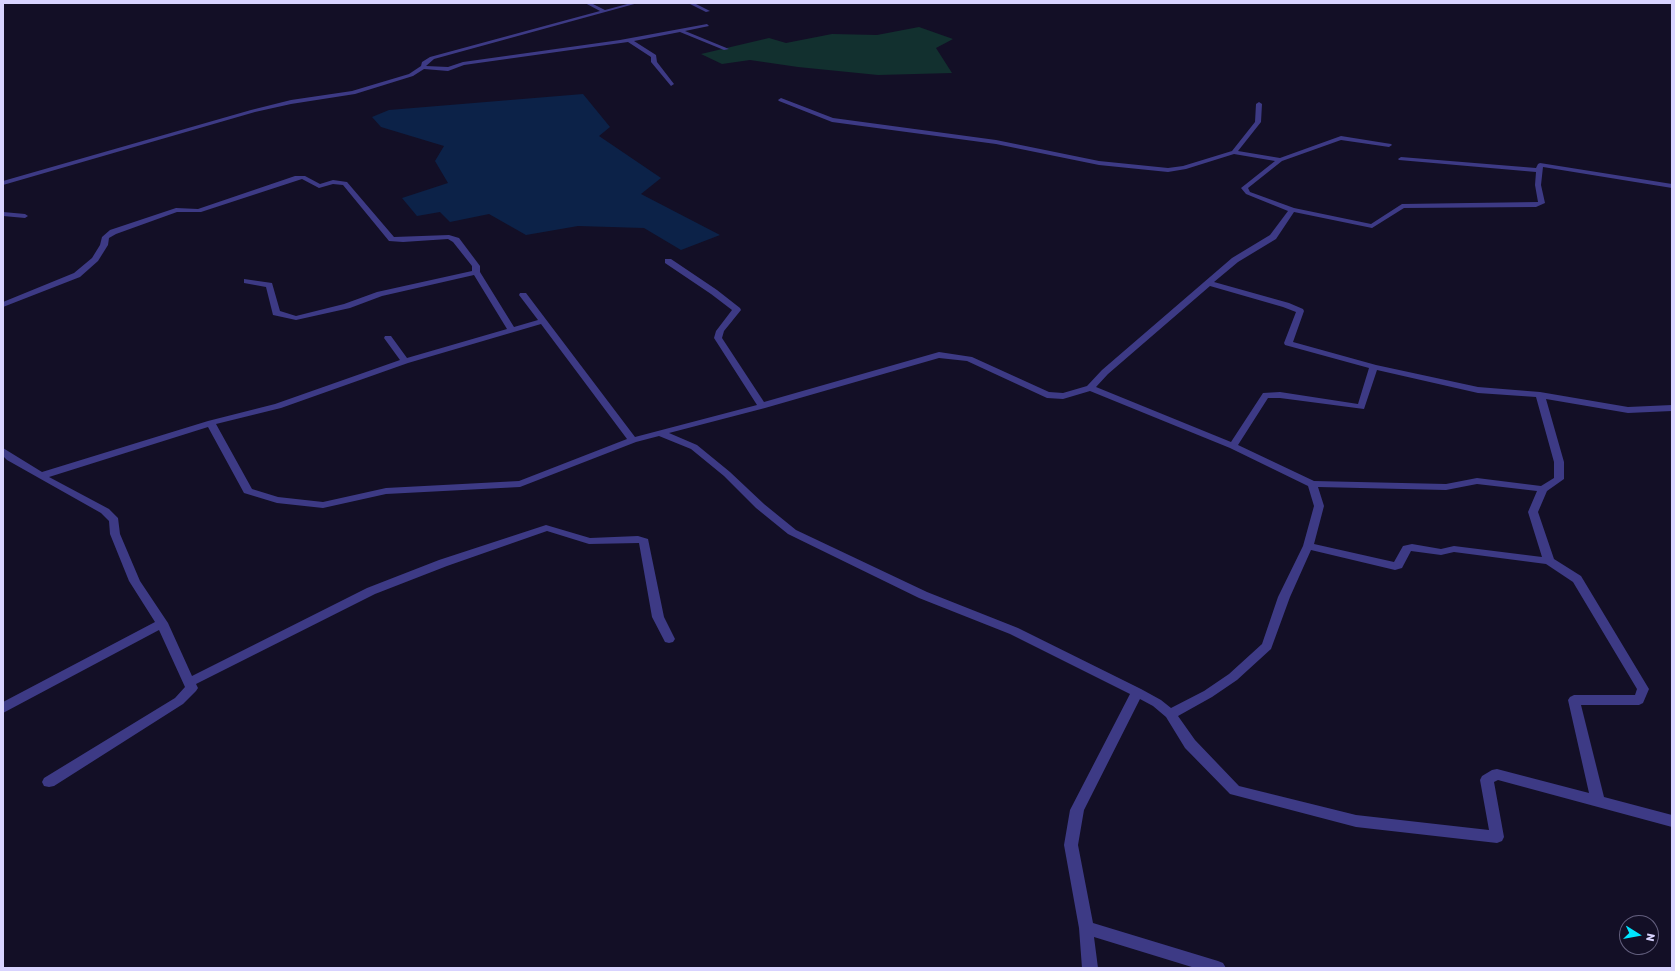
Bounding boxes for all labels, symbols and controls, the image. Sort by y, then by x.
north arrow [1619,915,1659,955]
text: N [1643,932,1657,942]

